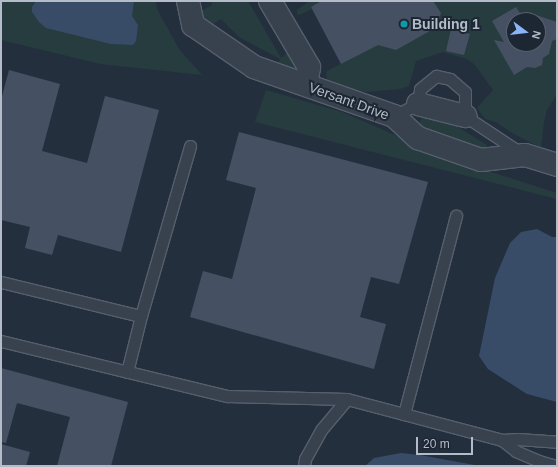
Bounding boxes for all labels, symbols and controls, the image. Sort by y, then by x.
north arrow [506,12,546,52]
place label: Building 1 [412,16,480,32]
marker: Building 1 [399,19,409,29]
text: N [530,29,543,40]
street label: Versant Drive [307,79,391,123]
scale bar [418,429,475,455]
text: 20 m [423,437,450,451]

